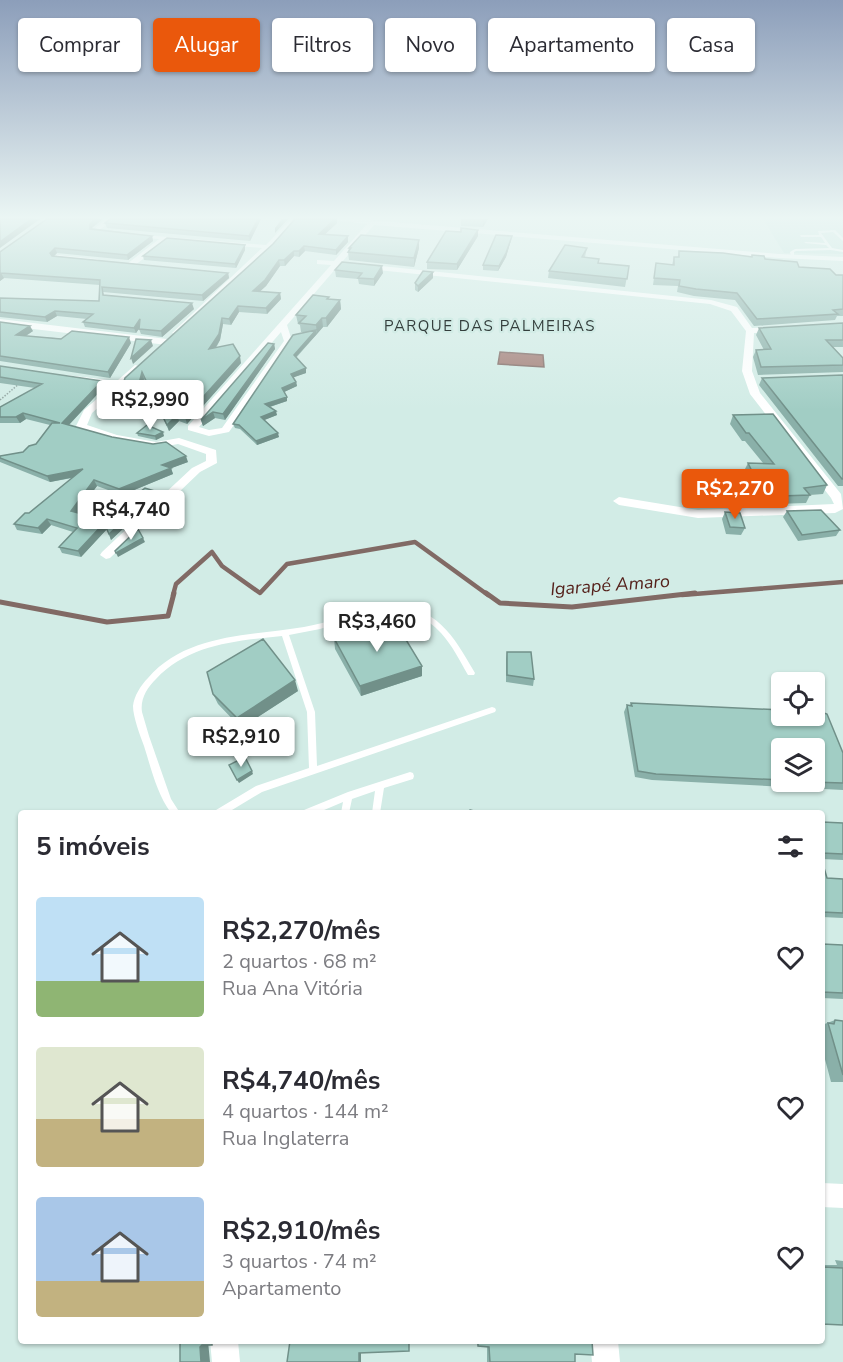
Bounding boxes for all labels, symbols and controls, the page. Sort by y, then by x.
chip: Comprar [18,18,141,72]
chip: Alugar [153,18,260,72]
chip: Filtros [272,18,373,72]
chip: Novo [385,18,476,72]
chip: Apartamento [488,18,655,72]
chip: Casa [667,18,755,72]
district label: PARQUE DAS PALMEIRAS [384,316,596,336]
pin: R$2,990 [95,380,205,431]
text: R$2,990 [111,386,189,413]
pin: R$2,270 [680,469,790,520]
text: R$2,270 [696,475,774,502]
pin: R$4,740 [76,490,186,541]
text: R$4,740 [92,496,170,523]
water label: Igarapé Amaro [549,569,671,601]
pin: R$3,460 [322,602,432,653]
text: R$3,460 [338,608,416,635]
map controls [771,672,825,792]
button: locate [771,672,825,726]
pin: R$2,910 [186,717,296,768]
text: R$2,910 [202,723,280,750]
button: layers [771,738,825,792]
text: 5 imóveis [36,829,150,864]
icon: filters [774,830,807,863]
text: R$2,270/mês [222,913,380,948]
icon: home [84,921,156,993]
icon: heart [774,941,807,974]
text: 2 quartos · 68 m² [222,948,377,975]
text: Rua Ana Vitória [222,975,363,1002]
text: R$4,740/mês [222,1063,380,1098]
icon: home [84,1071,156,1143]
icon: heart [774,1091,807,1124]
text: 4 quartos · 144 m² [222,1098,389,1125]
text: Rua Inglaterra [222,1125,349,1152]
text: R$2,910/mês [222,1213,380,1248]
icon: home [84,1221,156,1293]
icon: heart [774,1241,807,1274]
text: 3 quartos · 74 m² [222,1248,377,1275]
text: Apartamento [222,1275,341,1302]

